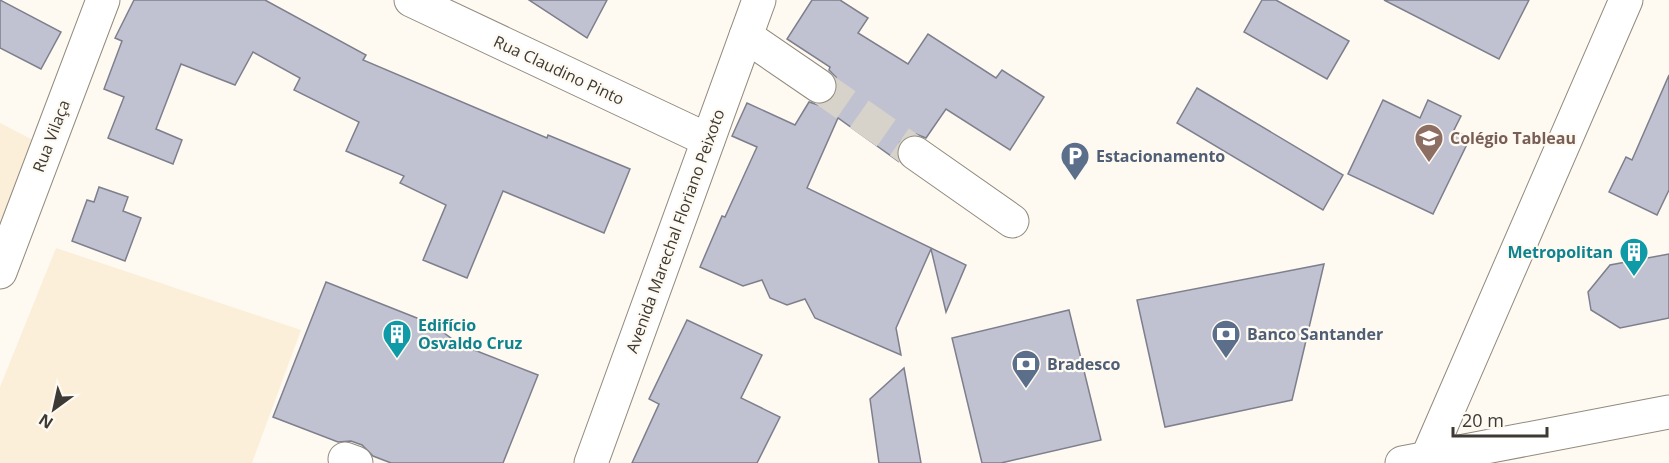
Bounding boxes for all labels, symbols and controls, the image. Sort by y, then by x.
street label: Rua Claudino Pinto [490,30,628,110]
street label: Rua Vilaça [27,97,75,175]
street label: Avenida Marechal Floriano Peixoto [621,106,729,356]
school or university icon: Colégio Tableau [1413,122,1445,164]
place label: Colégio Tableau [1450,127,1576,149]
parking icon: Estacionamento [1059,140,1091,182]
place label: Estacionamento [1096,145,1225,167]
building icon: Metropolitan [1618,236,1650,278]
place label: Metropolitan [1507,241,1613,263]
place label: Edifício Osvaldo Cruz [418,314,523,354]
building icon: Edifício Osvaldo Cruz [381,318,413,360]
bank icon: Banco Santander [1210,318,1242,360]
place label: Banco Santander [1247,323,1383,345]
bank icon: Bradesco [1010,348,1042,390]
place label: Bradesco [1047,353,1120,375]
north arrow [24,379,84,439]
scale bar [1453,400,1548,438]
text: 20 m [1462,408,1504,432]
text: N [34,409,57,434]

